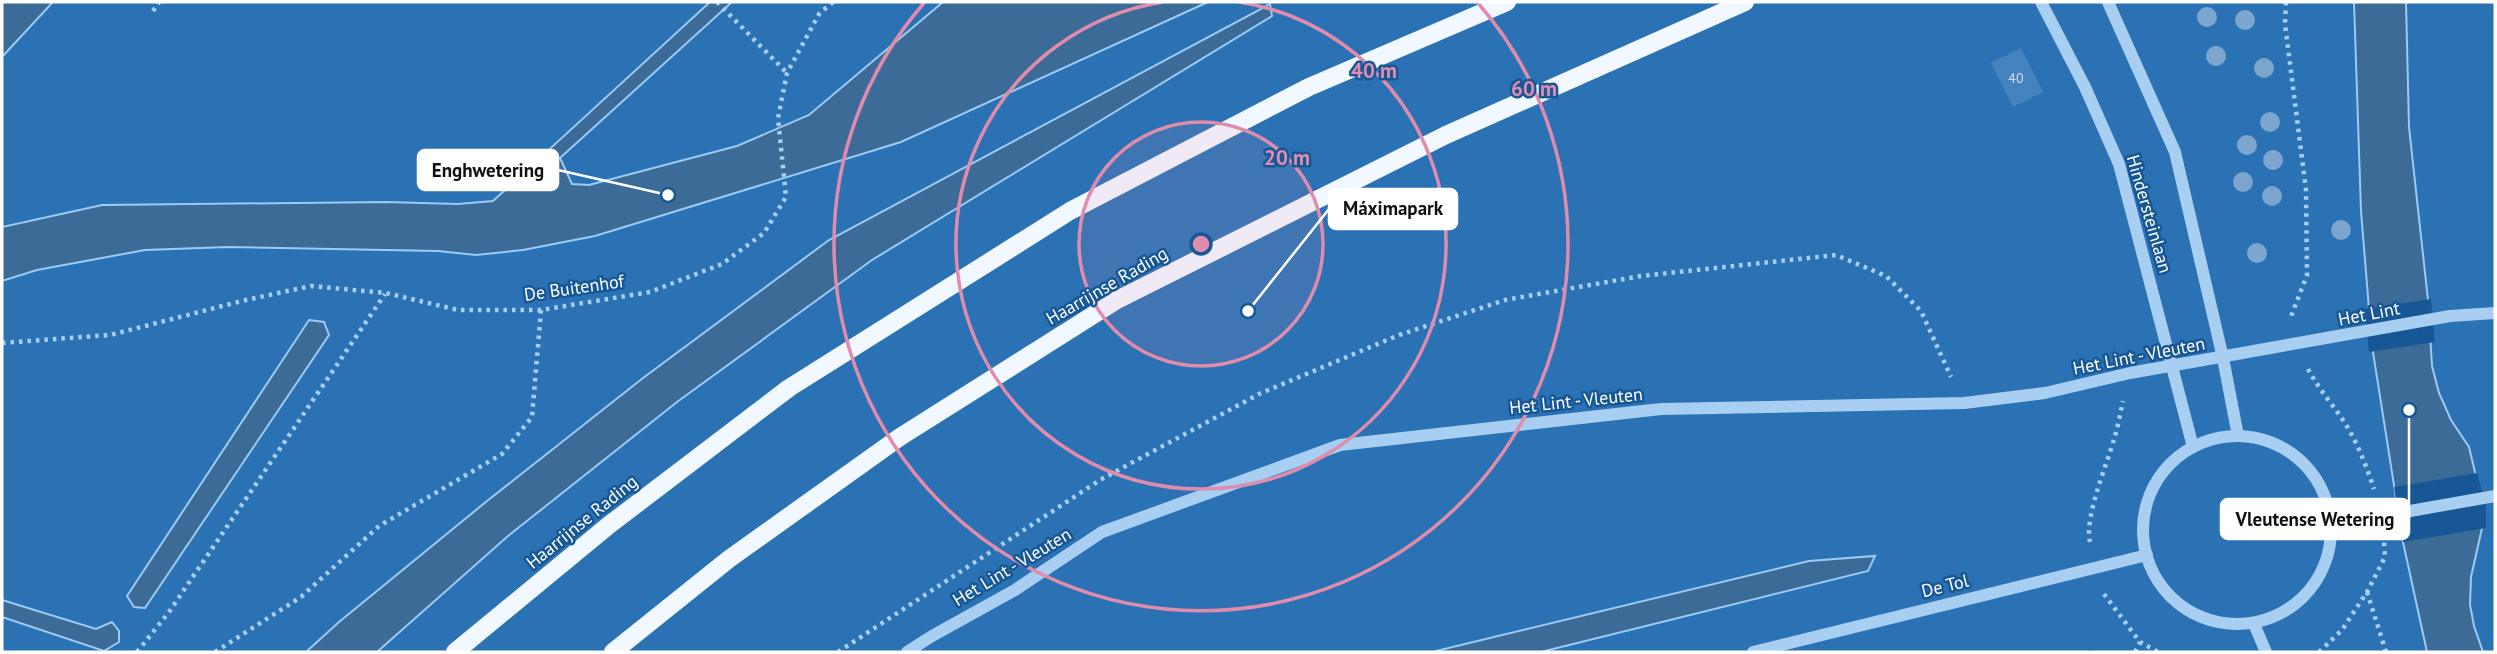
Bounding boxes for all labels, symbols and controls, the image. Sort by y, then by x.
text: 40 m [1351,57,1397,84]
house number: 40 [2008,69,2024,87]
text: 60 m [1511,75,1557,102]
text: 20 m [1264,144,1310,171]
callout: Enghwetering [418,150,558,190]
street label: Hindersteinlaan [2122,152,2177,276]
text: Enghwetering [432,158,544,182]
callout: Máximapark [1329,189,1457,229]
text: Máximapark [1343,196,1444,220]
centre of rings [1189,232,1213,256]
street label: Haarrijnse Rading [1042,241,1172,330]
street label: De Buitenhof [522,269,627,306]
street label: Het Lint [2336,296,2402,331]
street label: Het Lint - Vleuten [2071,331,2207,380]
street label: Het Lint - Vleuten [1508,382,1644,419]
street label: Haarrijnse Rading [521,470,642,574]
callout: Vleutense Wetering [2221,499,2409,539]
text: Vleutense Wetering [2235,507,2394,531]
street label: Het Lint - Vleuten [948,522,1075,611]
street label: De Tol [1919,568,1972,602]

